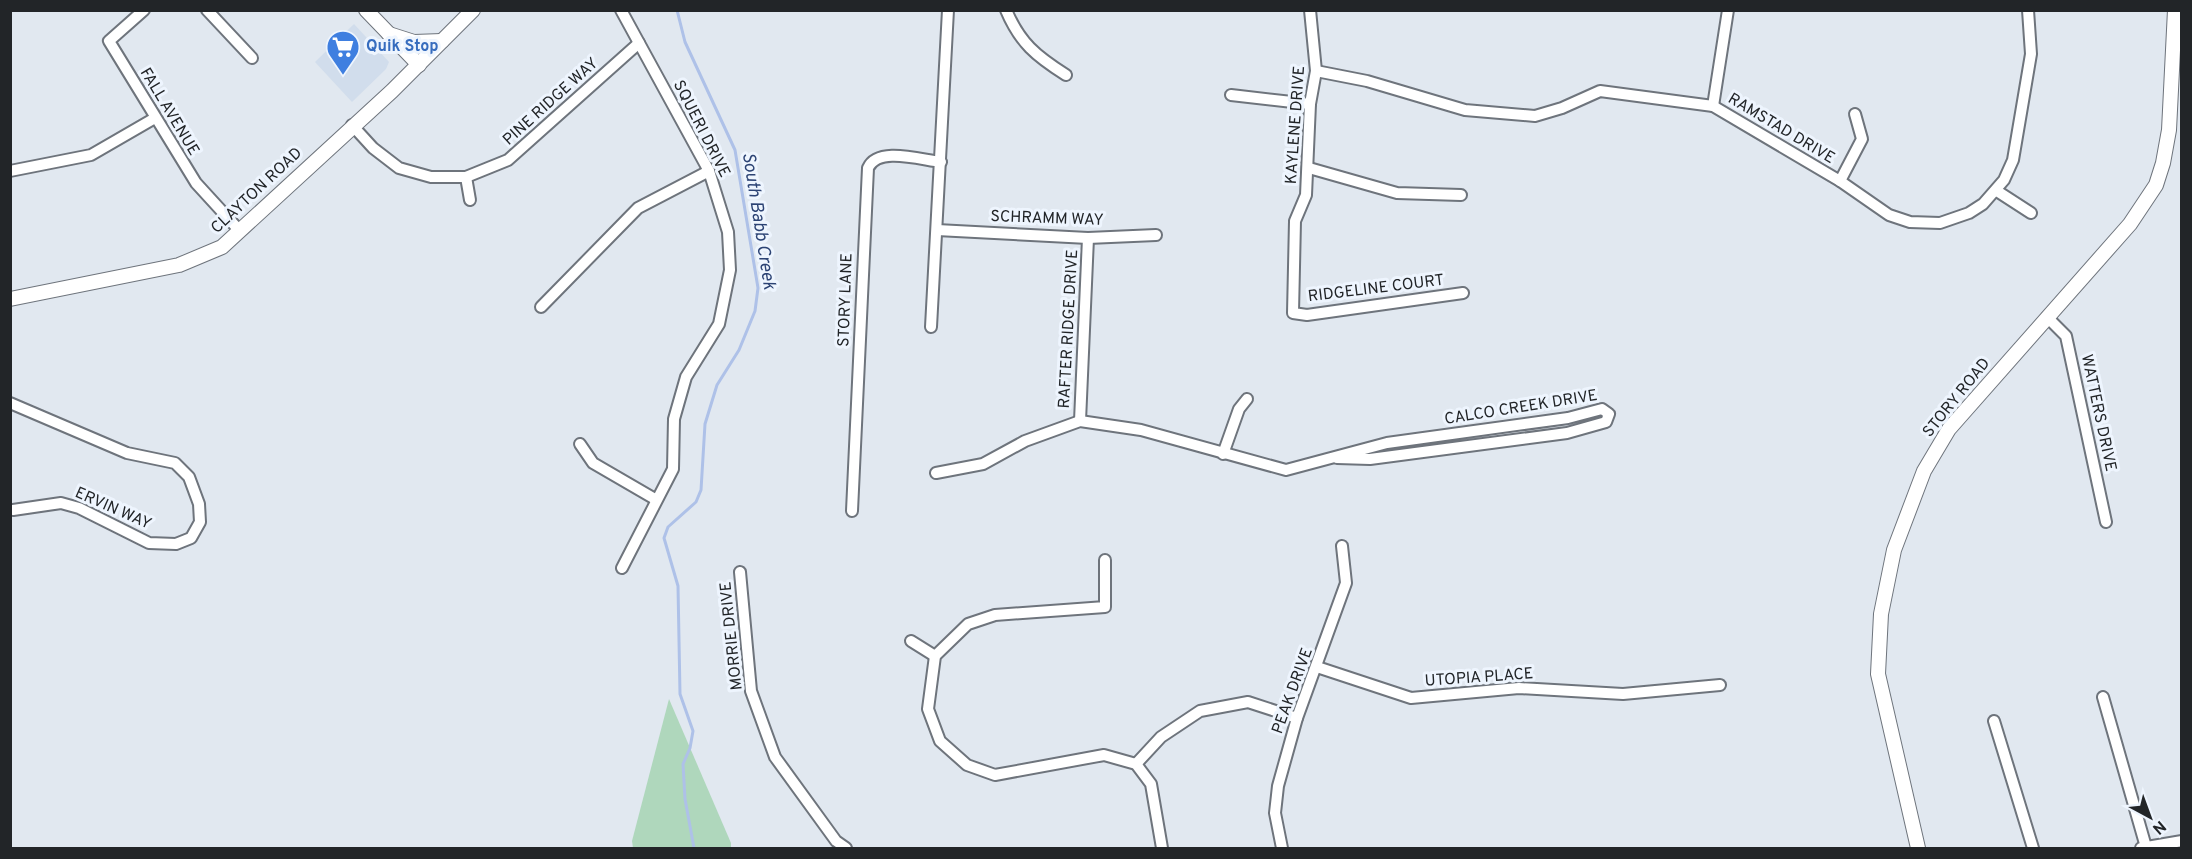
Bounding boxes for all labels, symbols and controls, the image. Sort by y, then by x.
supermarket icon: Quik Stop [325,29,361,76]
place label: Quik Stop [366,37,439,57]
street label: PINE RIDGE WAY [499,54,603,150]
street label: FALL AVENUE [135,64,203,160]
street label: KAYLENE DRIVE [1282,65,1310,185]
street label: SQUERI DRIVE [668,77,734,181]
street label: RAMSTAD DRIVE [1724,89,1838,169]
street label: CLAYTON ROAD [207,144,307,238]
water label: South Babb Creek [736,151,780,292]
street label: SCHRAMM WAY [990,207,1104,231]
street label: RAFTER RIDGE DRIVE [1055,249,1083,409]
street label: STORY LANE [834,253,858,347]
street label: RIDGELINE COURT [1307,271,1445,307]
street label: WATTERS DRIVE [2076,353,2120,473]
street label: STORY ROAD [1919,354,1995,442]
street label: CALCO CREEK DRIVE [1443,386,1599,430]
street label: ERVIN WAY [72,483,154,535]
street label: MORRIE DRIVE [716,581,748,691]
street label: PEAK DRIVE [1268,645,1318,737]
street label: UTOPIA PLACE [1424,664,1534,692]
north arrow [2120,787,2180,847]
text: N [2148,815,2169,838]

